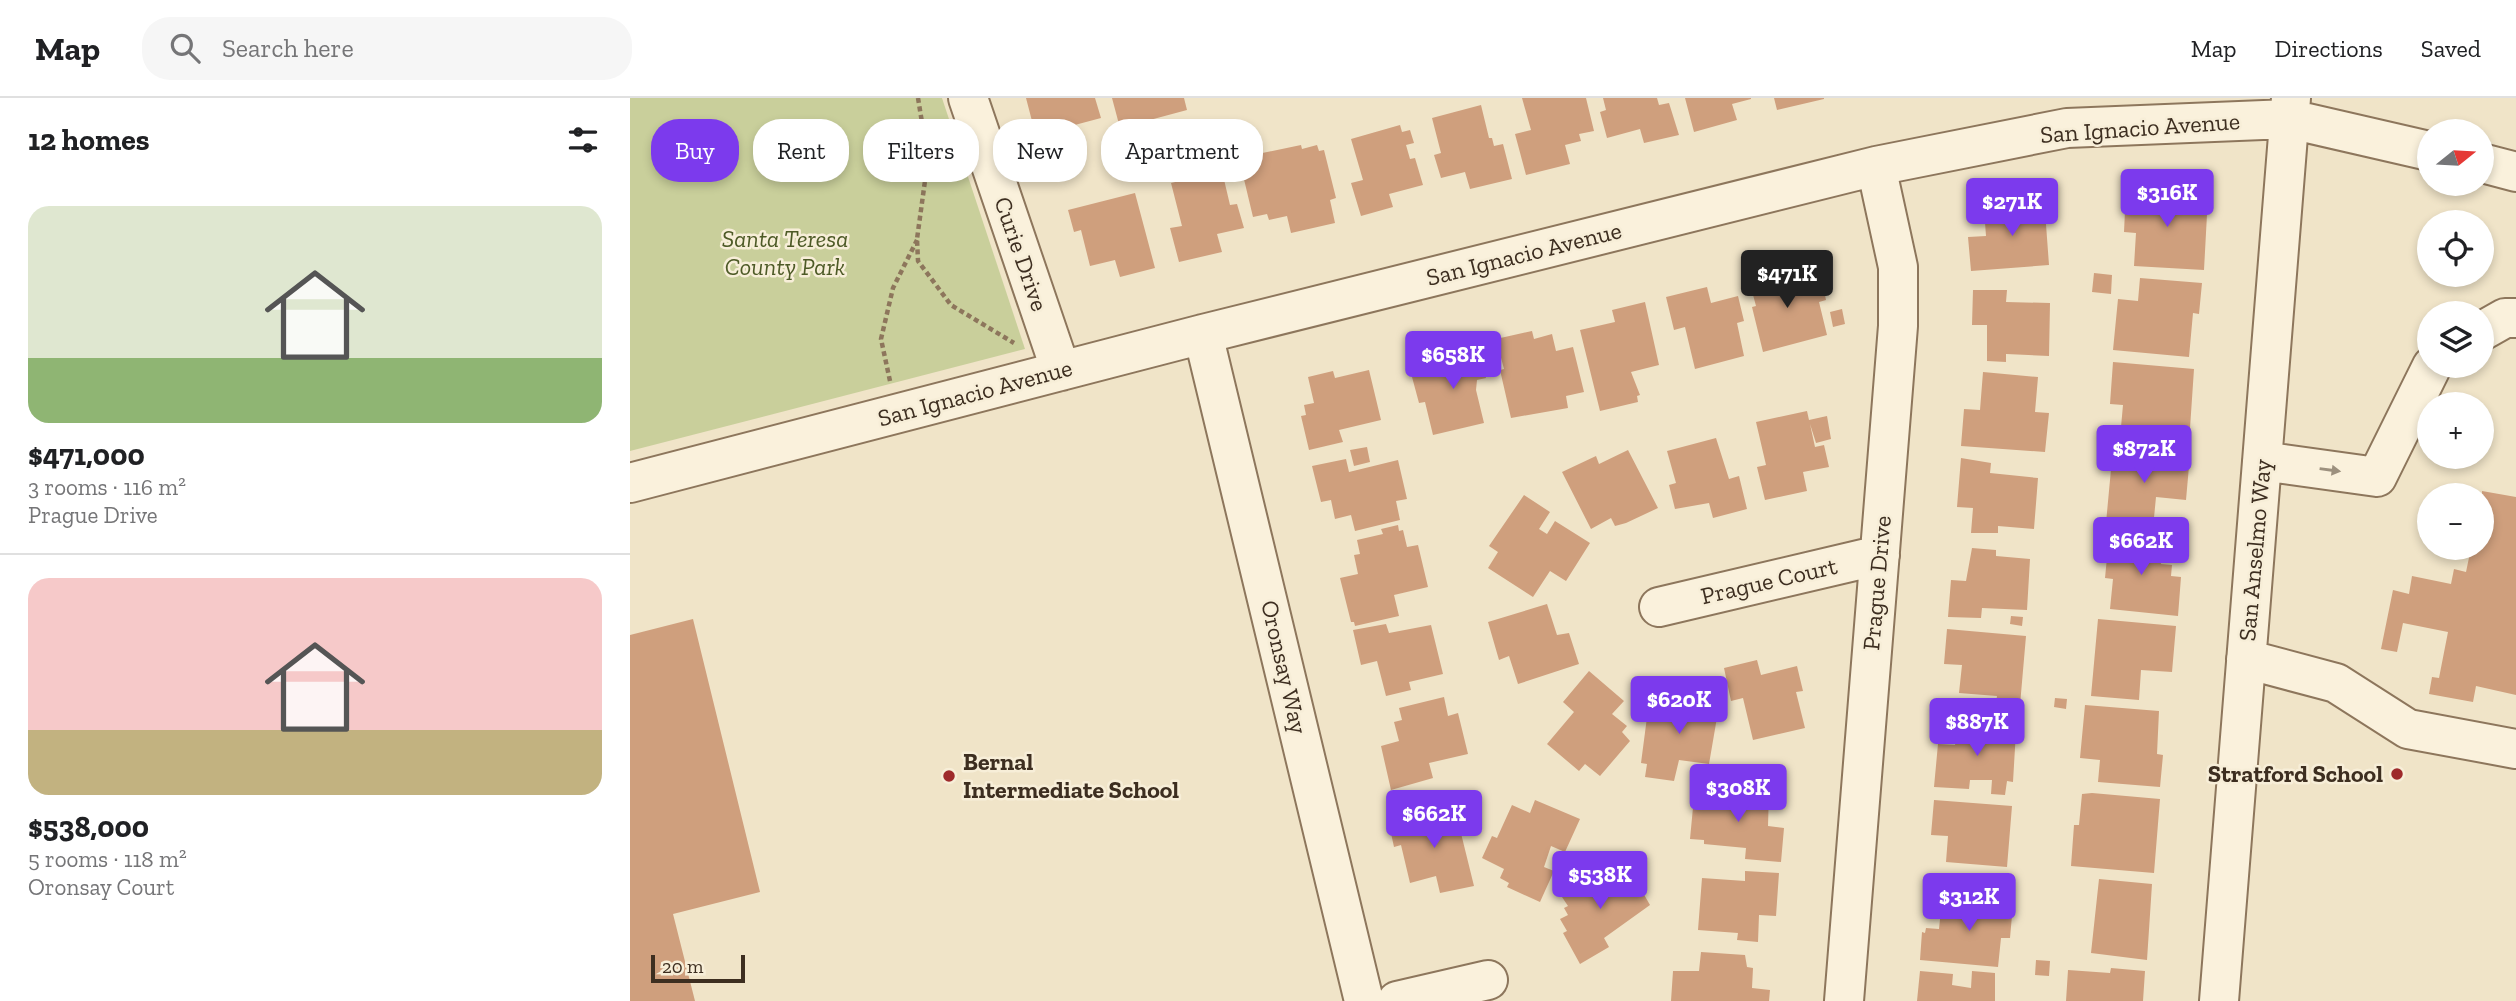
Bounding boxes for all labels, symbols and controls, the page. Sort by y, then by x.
search box [142,17,632,80]
text: Map [35,29,100,68]
icon: search [166,29,204,67]
text: Search here [222,32,354,64]
text: Map [2191,34,2237,63]
text: Directions [2275,34,2383,63]
text: Saved [2421,34,2481,63]
street label: San Ignacio Avenue [2039,106,2241,149]
chip: Buy [651,119,739,182]
chip: Rent [753,119,849,182]
chip: Filters [863,119,979,182]
chip: New [993,119,1087,182]
chip: Apartment [1101,119,1263,182]
north arrow [2417,119,2494,196]
map controls [2417,119,2494,560]
icon: filters [564,121,602,159]
text: 12 homes [28,122,150,158]
pin: $316K [2118,170,2216,229]
pin: $271K [1963,178,2061,238]
text: $316K [2137,178,2197,206]
text: $271K [1982,187,2042,215]
street label: Curie Drive [988,193,1055,315]
button: locate [2417,210,2494,287]
street label: San Ignacio Avenue [1423,215,1624,292]
park label: Santa Teresa County Park [722,224,848,281]
pin: $471K [1738,250,1836,310]
icon: home [252,252,378,378]
text: $471K [1757,259,1817,287]
button: layers [2417,301,2494,378]
pin: $658K [1404,331,1502,391]
text: $658K [1421,340,1485,368]
street label: San Ignacio Avenue [874,353,1075,432]
button: + [2417,392,2494,469]
pin: $872K [2095,426,2193,485]
text: $872K [2113,434,2175,462]
text: $471,000 [28,437,145,473]
street label: San Anselmo Way [2232,457,2277,642]
one-way arrow [2319,465,2341,476]
text: 3 rooms · 116 m² [28,473,186,501]
button: − [2417,483,2494,560]
text: Prague Drive [28,501,158,529]
street label: Prague Drive [1856,514,1897,652]
pin: $662K [2092,518,2190,577]
text: $662K [2109,526,2173,554]
street label: Prague Court [1698,551,1840,610]
street label: Oronsay Way [1255,597,1314,737]
icon: home [252,624,378,750]
pin: $620K [1630,676,1728,736]
text: $620K [1647,685,1711,713]
pin: $887K [1928,698,2026,758]
text: $887K [1946,707,2008,735]
place label: Bernal Intermediate School [963,747,1179,804]
place label: Stratford School [2208,759,2383,788]
pin: $308K [1689,764,1787,824]
marker: Stratford School [2389,766,2405,782]
marker: Bernal Intermediate School [941,768,957,784]
text: $308K [1706,773,1770,801]
pin: $662K [1385,790,1483,850]
text: $662K [1402,799,1466,827]
text: $538,000 [28,809,149,845]
text: 5 rooms · 118 m² [28,845,187,873]
pin: $538K [1551,852,1649,911]
text: $538K [1568,860,1632,888]
text: Oronsay Court [28,873,174,901]
pin: $312K [1920,874,2018,933]
text: $312K [1939,882,1999,910]
scale bar [651,952,746,984]
text: 20 m [662,955,703,978]

